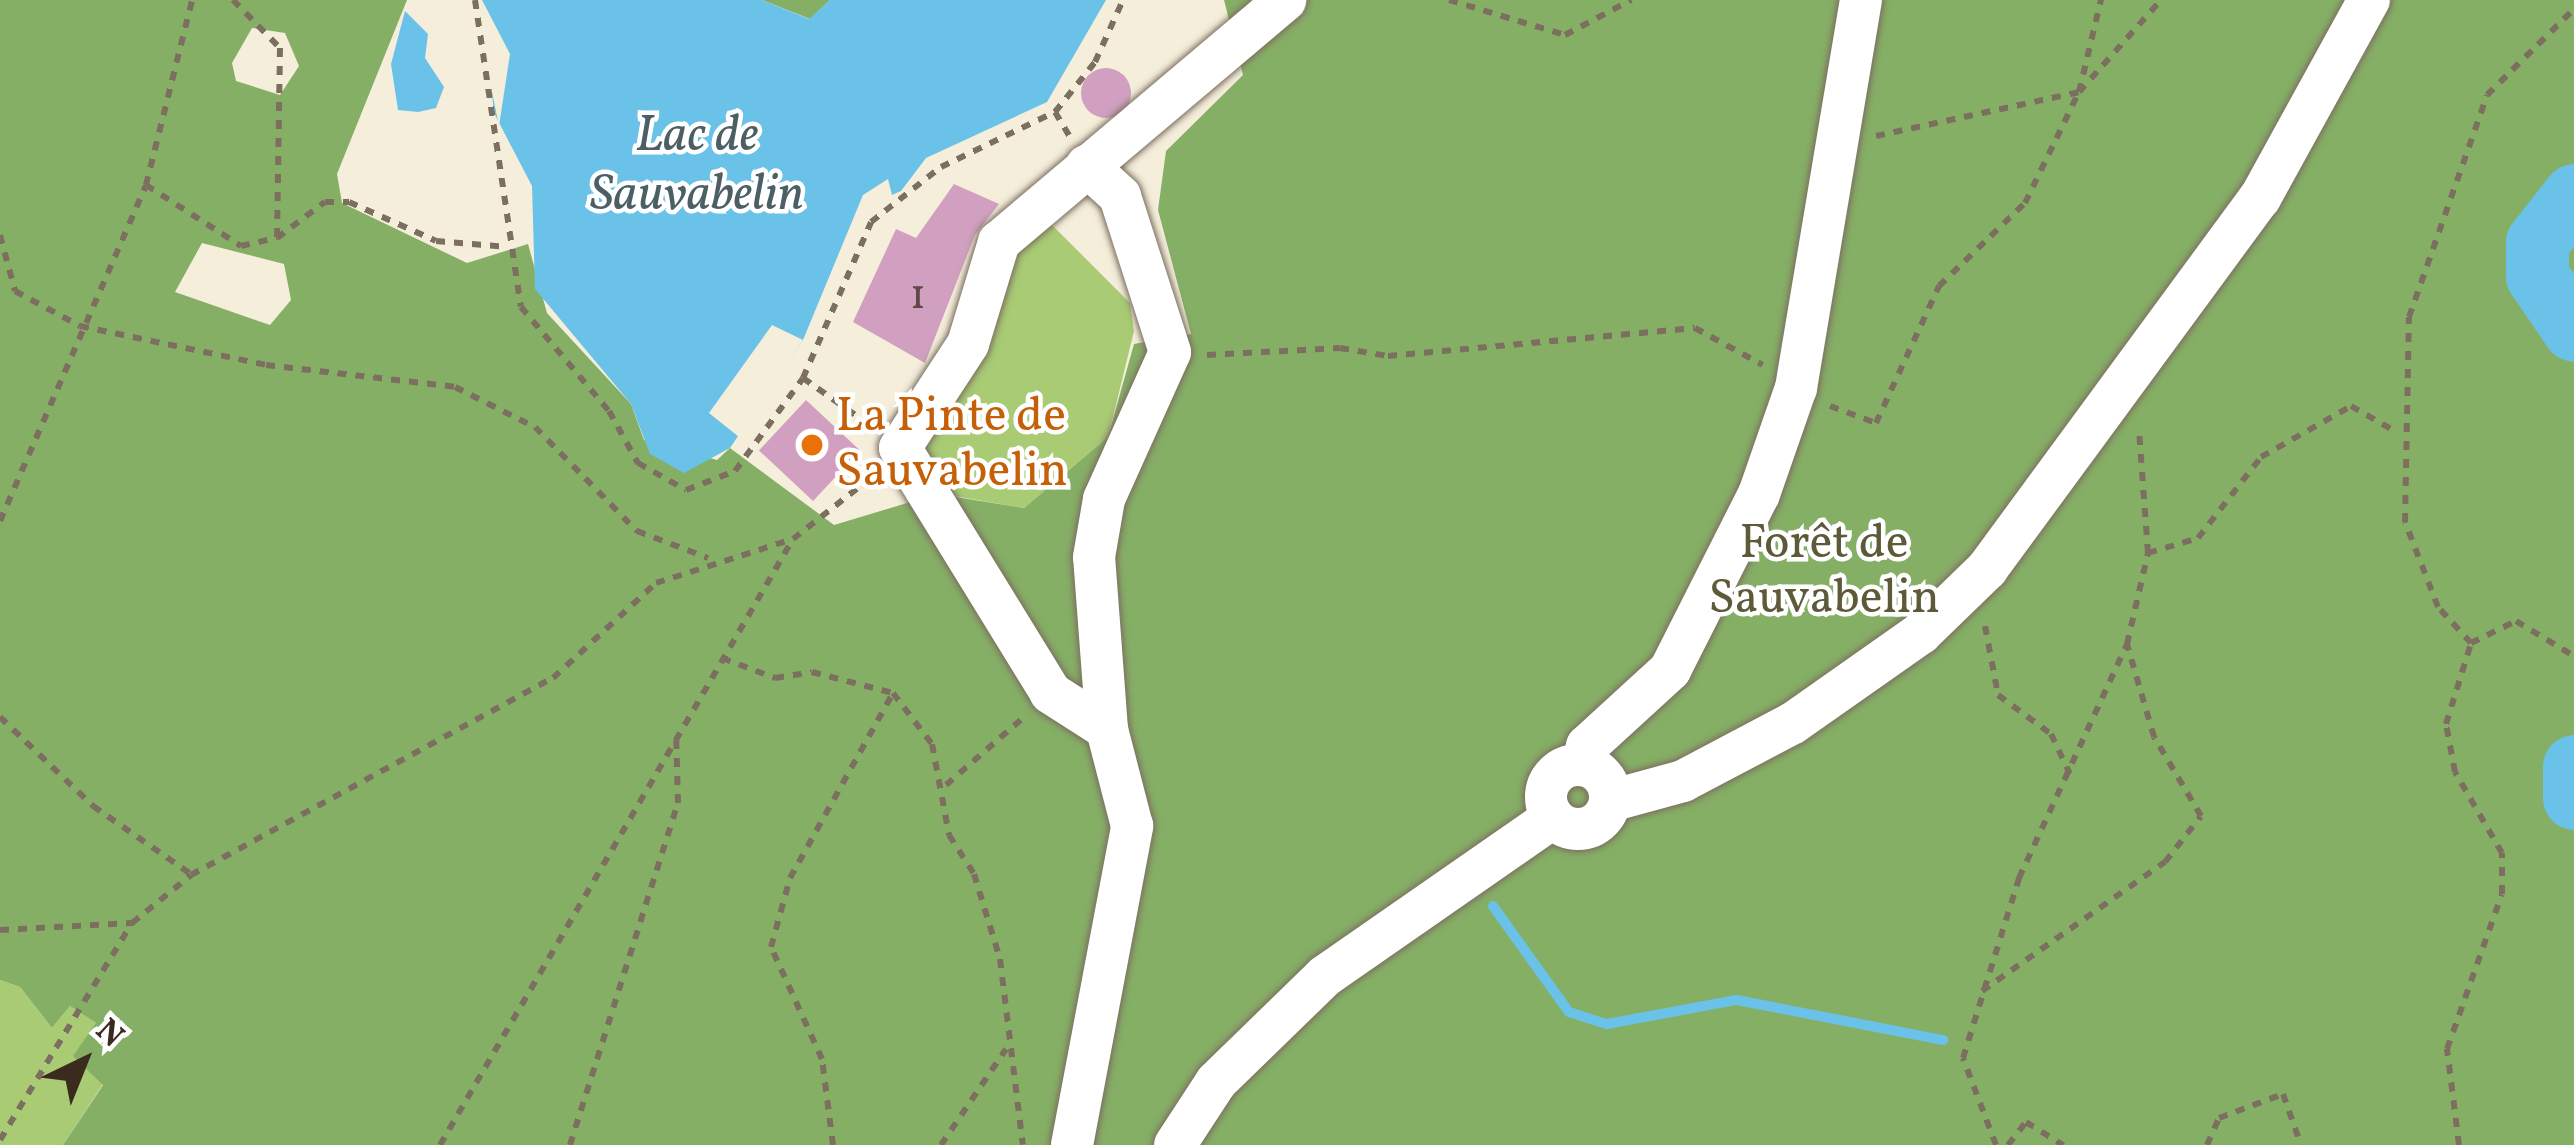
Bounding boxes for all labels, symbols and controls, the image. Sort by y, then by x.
water label: Lac de Sauvabelin [590,107,804,227]
house number: 1 [910,273,926,323]
place label: La Pinte de Sauvabelin [836,388,1068,501]
marker: La Pinte de Sauvabelin [799,432,825,458]
park label: Forêt de Sauvabelin [1708,515,1940,628]
north arrow [24,1001,144,1121]
text: N [84,1010,133,1060]

